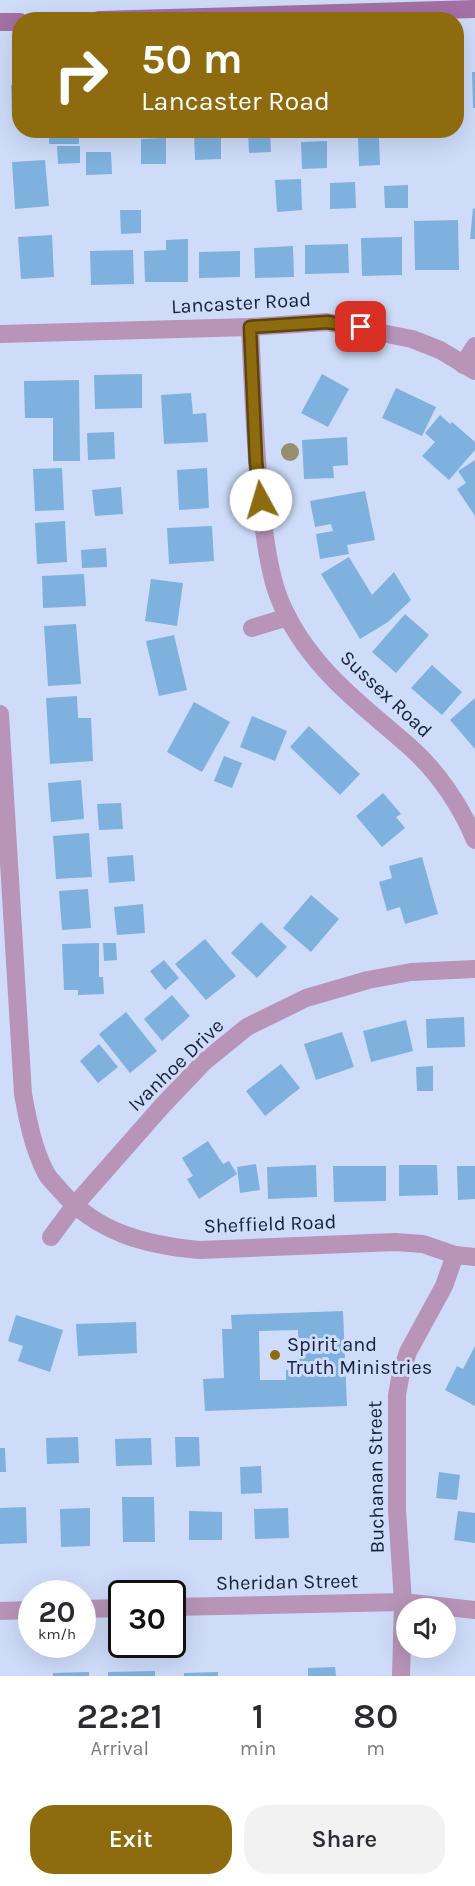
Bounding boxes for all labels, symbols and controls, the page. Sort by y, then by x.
text: 50 m [141,34,243,84]
icon: right [42,36,120,114]
text: Lancaster Road [141,85,330,117]
street label: Lancaster Road [170,288,312,318]
pin [335,301,386,352]
icon: arrive [344,310,377,343]
position arrow [229,468,293,532]
street label: Sussex Road [336,646,436,742]
street label: Ivanhoe Drive [124,1014,228,1116]
street label: Sheffield Road [203,1210,337,1238]
place label: Spirit and Truth Ministries [287,1333,432,1379]
marker: Spirit and Truth Ministries [268,1348,282,1362]
street label: Buchanan Street [363,1400,389,1554]
street label: Sheridan Street [216,1569,359,1595]
speed limit sign: 30 [108,1580,186,1658]
text: 20 [38,1594,76,1630]
map controls [396,1598,456,1658]
button: sound [396,1598,456,1658]
text: km/h [38,1625,76,1643]
text: 22:21 [77,1695,163,1737]
text: 1 [252,1695,264,1737]
text: 80 [353,1695,398,1737]
text: Arrival [91,1737,149,1760]
text: min [240,1737,276,1760]
text: m [366,1737,385,1760]
button: Exit [30,1805,232,1874]
button: Share [244,1805,445,1874]

